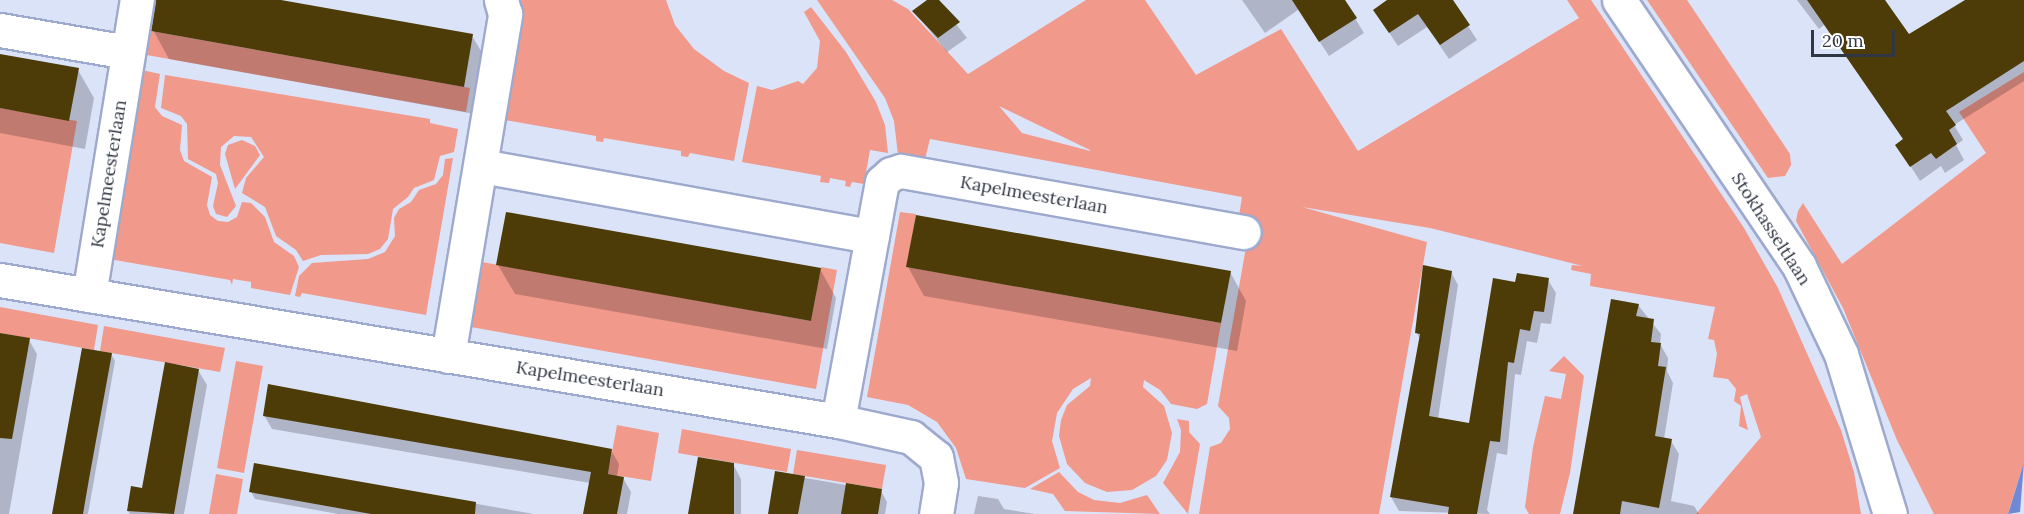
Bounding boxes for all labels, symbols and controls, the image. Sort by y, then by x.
scale bar [1814,18,1898,56]
text: 20 m [1822,29,1864,52]
street label: Kapelmeesterlaan [87,98,131,250]
street label: Stokhasseltlaan [1727,169,1815,289]
street label: Kapelmeesterlaan [958,171,1110,219]
street label: Kapelmeesterlaan [514,357,666,401]

